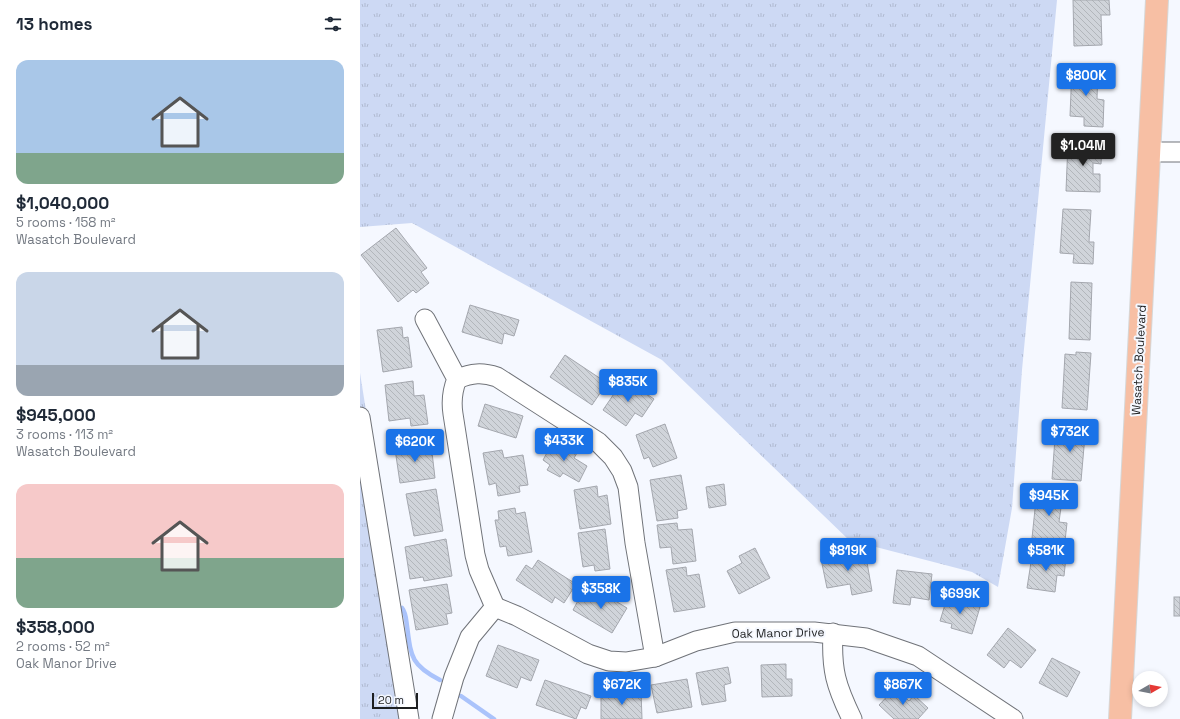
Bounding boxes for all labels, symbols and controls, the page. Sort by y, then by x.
text: 13 homes [16,13,92,35]
icon: filters [322,13,344,35]
pin: $800K [1058,63,1114,97]
text: $800K [1066,67,1106,84]
icon: home [144,86,216,158]
pin: $1.04M [1050,133,1116,167]
text: $1.04M [1060,137,1106,154]
text: $1,040,000 [16,192,109,214]
text: 5 rooms · 158 m² [16,214,116,231]
text: Wasatch Boulevard [16,231,136,248]
icon: home [144,298,216,370]
street label: Wasatch Boulevard [1128,304,1150,416]
pin: $835K [600,369,656,403]
text: $835K [608,373,648,390]
text: $945,000 [16,404,96,426]
pin: $732K [1042,419,1098,453]
text: $732K [1051,423,1089,440]
text: 3 rooms · 113 m² [16,426,113,443]
pin: $433K [536,428,592,462]
pin: $620K [387,429,443,463]
text: $433K [544,432,584,449]
text: $620K [395,433,435,450]
text: Wasatch Boulevard [16,443,136,460]
pin: $945K [1021,483,1077,517]
text: $945K [1029,487,1069,504]
icon: home [144,510,216,582]
pin: $819K [820,538,876,572]
pin: $581K [1018,538,1074,572]
text: $819K [829,542,867,559]
text: $581K [1027,542,1065,559]
pin: $358K [573,576,629,610]
text: $358K [581,580,621,597]
pin: $699K [932,581,988,615]
text: $699K [940,585,980,602]
text: $358,000 [16,616,95,638]
street label: Oak Manor Drive [731,624,825,642]
text: 2 rooms · 52 m² [16,638,110,655]
text: Oak Manor Drive [16,655,117,672]
north arrow [1132,671,1168,707]
map controls [1132,671,1168,707]
pin: $672K [594,672,650,706]
pin: $867K [875,672,931,706]
text: $672K [603,676,641,693]
text: $867K [884,676,922,693]
scale bar [372,691,418,710]
text: 20 m [378,693,404,707]

